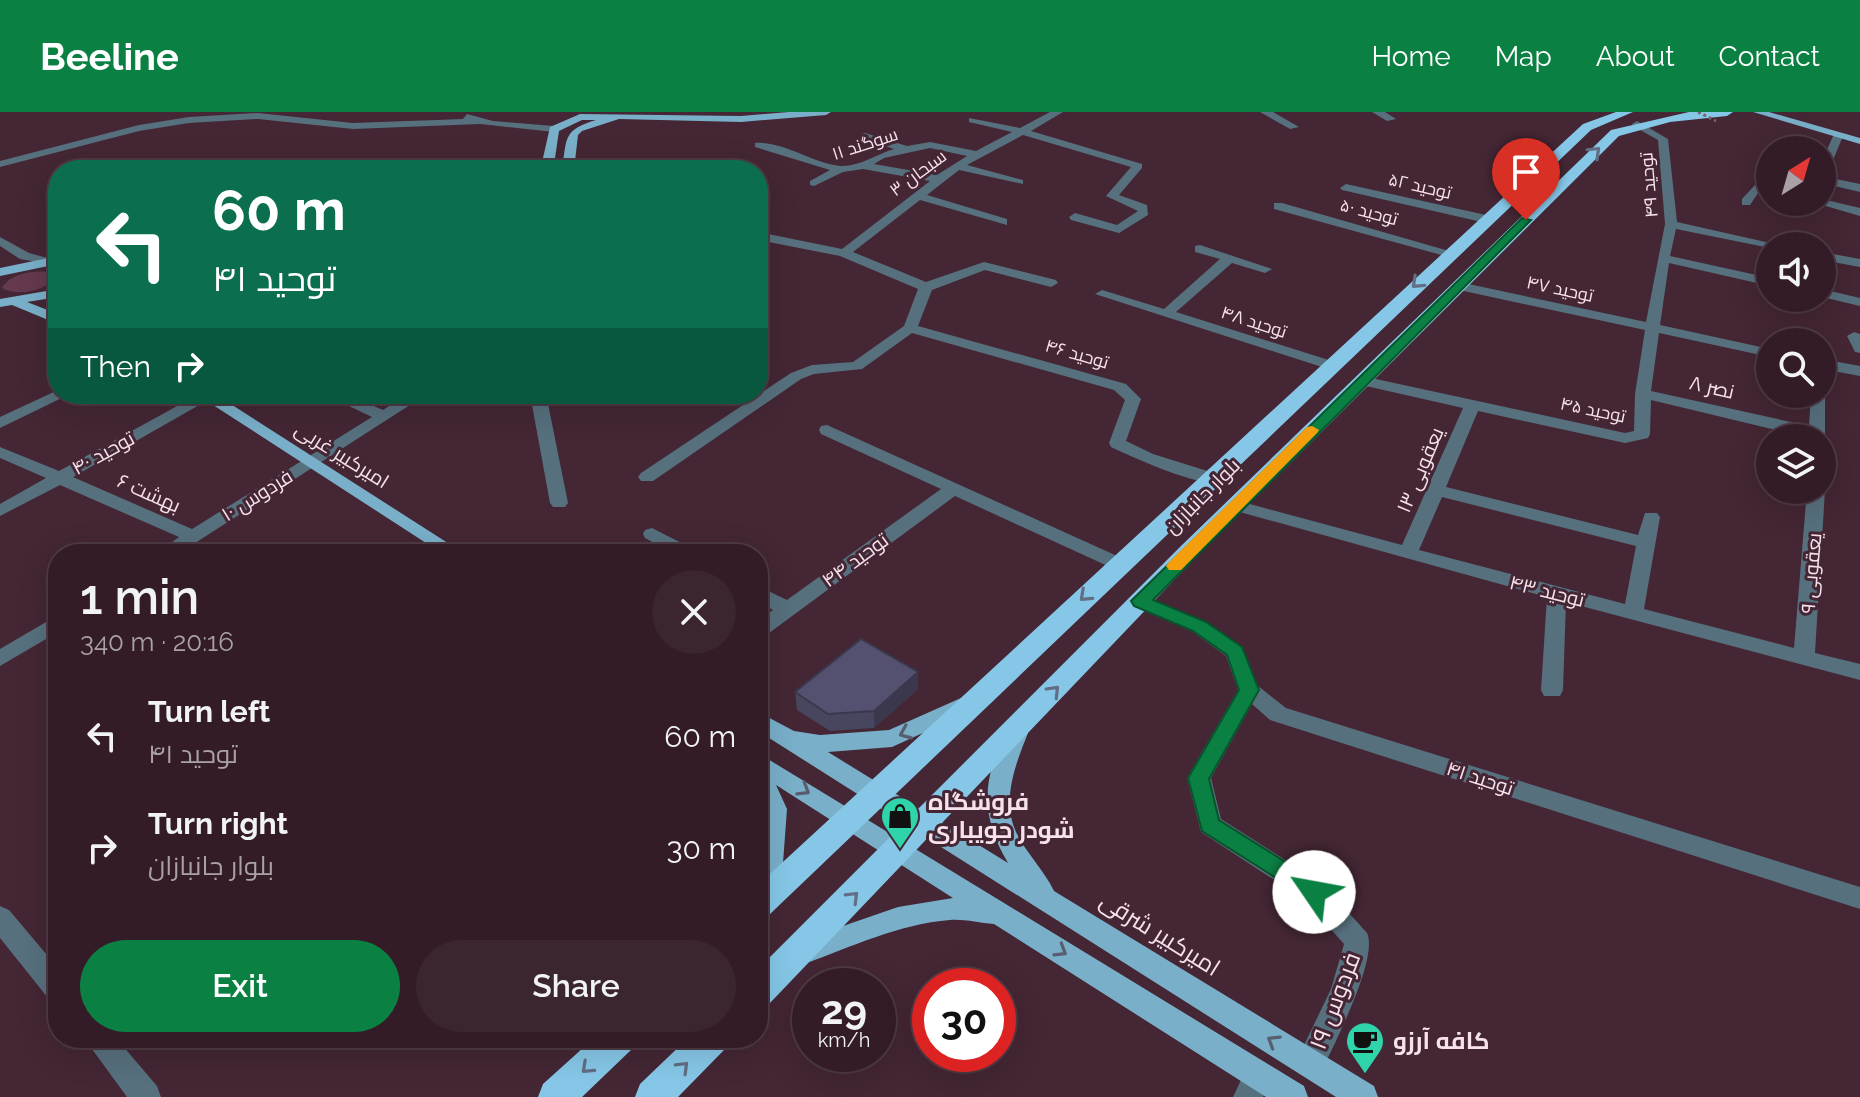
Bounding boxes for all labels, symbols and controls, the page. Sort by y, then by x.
text: Beeline [40,34,179,79]
text: Home [1371,40,1451,73]
text: Map [1495,40,1552,73]
text: About [1596,40,1675,73]
text: Contact [1719,40,1820,73]
street label: سوگند ۱۱ [829,123,901,165]
north arrow [1756,136,1836,216]
map controls [1756,136,1836,504]
pin [1492,138,1560,220]
street label: سبحان ۳ [885,145,951,201]
one-way arrow [1586,147,1600,161]
icon: arrive [1504,150,1548,194]
street label: توحید ۴۹ [1635,151,1663,219]
street label: توحید ۵۲ [1386,168,1454,204]
text: 60 m [212,177,346,243]
icon: left [80,192,184,296]
street label: توحید ۵۰ [1338,194,1401,230]
button: sound [1756,232,1836,312]
text: توحید ۴۱ [212,257,336,299]
street label: توحید ۴۷ [1525,271,1596,307]
one-way arrow [1412,274,1427,288]
street label: توحید ۴۸ [1218,301,1290,343]
button: search [1756,328,1836,408]
street label: توحید ۴۶ [1043,334,1112,374]
icon: right [167,344,211,388]
text: Then [80,349,151,384]
street label: نصر ۸ [1687,370,1737,404]
street label: توحید ۴۵ [1558,392,1628,428]
street label: امیرکبیر غربی [290,417,393,494]
street label: یعقوبی ۱۳ [1391,423,1450,517]
button: layers [1756,424,1836,504]
street label: توحید ۴۰ [67,426,139,480]
street label: بلوار جانبازان [1159,453,1245,539]
street label: فردوس ۱۰ [217,464,297,527]
street label: بهشت ۶ [113,468,184,518]
street label: توحید ۴۴ [817,527,893,592]
street label: یعقوبی ۹ [1796,531,1828,614]
text: 1 min [80,569,199,625]
button: close [652,570,736,654]
street label: توحید ۴۳ [1507,570,1588,612]
one-way arrow [1080,586,1095,600]
text: 340 m · 20:16 [80,627,234,657]
one-way arrow [1044,686,1059,700]
text: Turn left [148,694,270,729]
icon: left [80,714,124,758]
text: 60 m [664,719,736,754]
one-way arrow [899,723,914,739]
text: توحید ۴۱ [148,739,238,769]
street label: توحید ۴۱ [1443,756,1517,800]
one-way arrow [795,780,810,796]
place label: فروشگاه شودر جویباری [928,787,1074,844]
shop icon: فروشگاه شودر جویباری [879,795,921,850]
text: Turn right [148,806,288,841]
icon: right [80,826,124,870]
text: 30 m [666,831,736,866]
position arrow [1272,850,1356,934]
text: بلوار جانبازان [148,851,274,881]
street label: امیرکبیر شرقی [1095,885,1226,982]
one-way arrow [844,892,858,906]
button: Exit [80,940,400,1032]
button: Share [416,940,736,1032]
one-way arrow [1052,942,1067,957]
street label: فردوس ۱۹ [1303,948,1366,1053]
speed limit sign: 30 [912,968,1016,1072]
text: 29 [821,986,867,1033]
cafe icon: کافه آرزو [1344,1020,1386,1075]
place label: کافه آرزو [1393,1026,1490,1055]
text: km/h [818,1028,870,1052]
one-way arrow [1267,1035,1282,1050]
one-way arrow [582,1058,597,1072]
one-way arrow [674,1062,688,1077]

